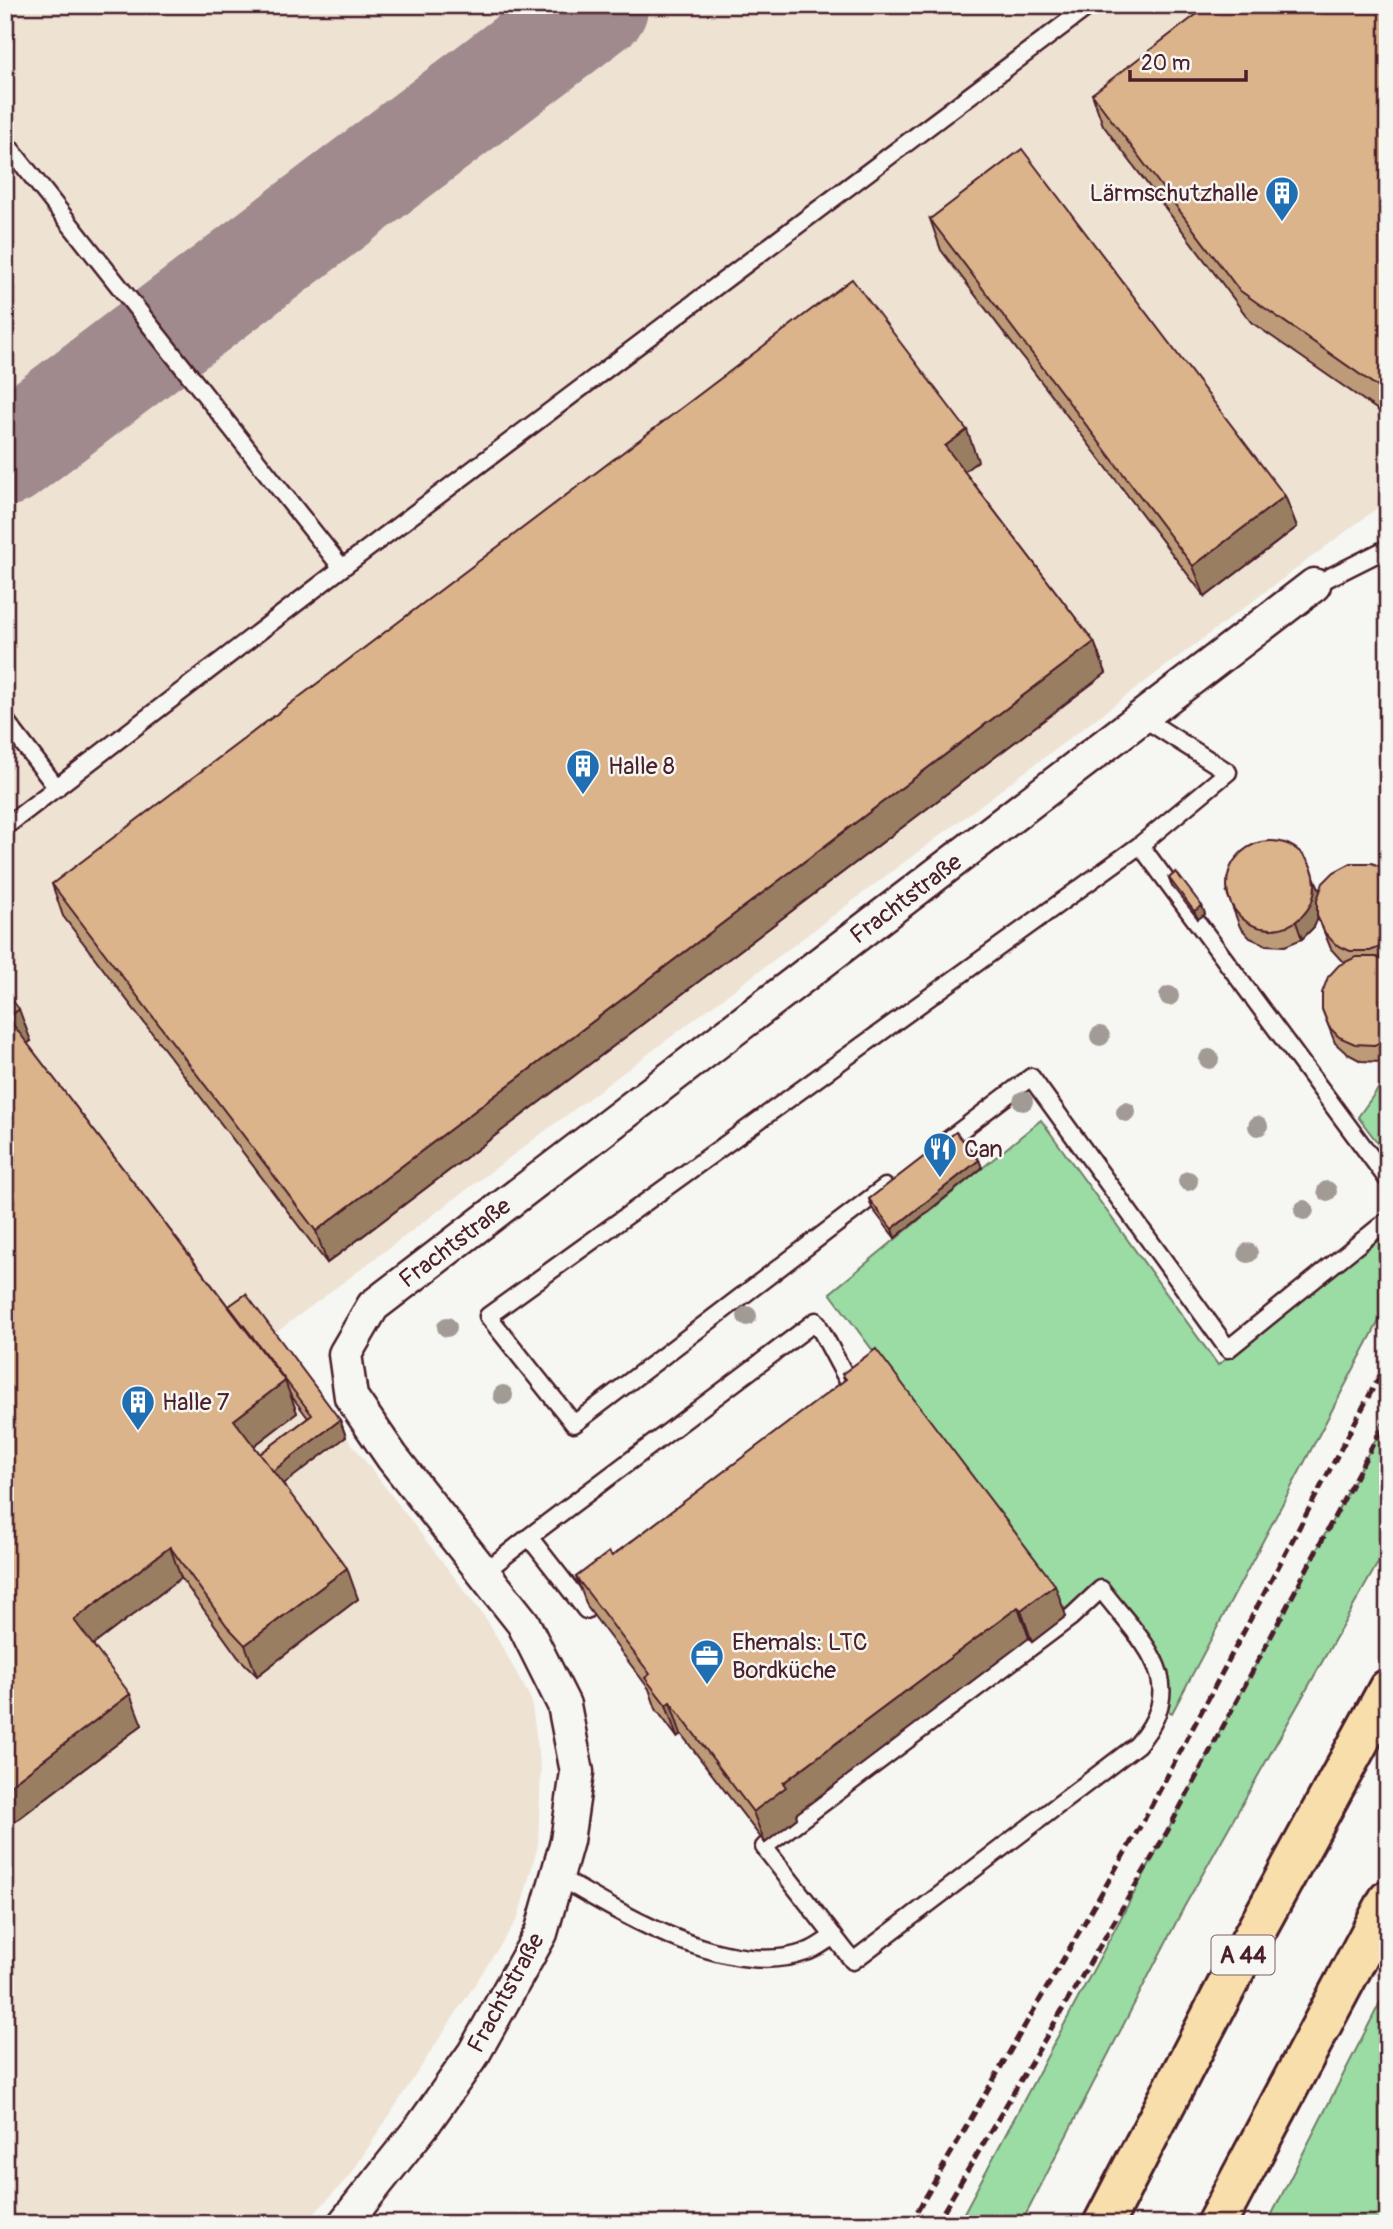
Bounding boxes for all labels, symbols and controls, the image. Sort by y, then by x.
scale bar [1130,38,1246,82]
text: 20 m [1141,50,1190,77]
building icon: Lärmschutzhalle [1263,174,1301,223]
place label: Lärmschutzhalle [1089,179,1258,208]
building icon: Halle 8 [564,747,602,796]
place label: Halle 8 [608,752,675,781]
street label: Frachtstraße [844,848,968,950]
restaurant icon: Can [921,1130,959,1179]
place label: Can [964,1135,1003,1164]
street label: Frachtstraße [393,1192,517,1294]
building icon: Halle 7 [119,1383,157,1432]
place label: Halle 7 [162,1388,230,1417]
place label: Ehemals: LTC Bordküche [732,1628,868,1685]
office icon: Ehemals: LTC Bordküche [688,1637,726,1686]
street label: Frachtstraße [461,1928,551,2058]
road number: A 44 [1212,1936,1274,1974]

